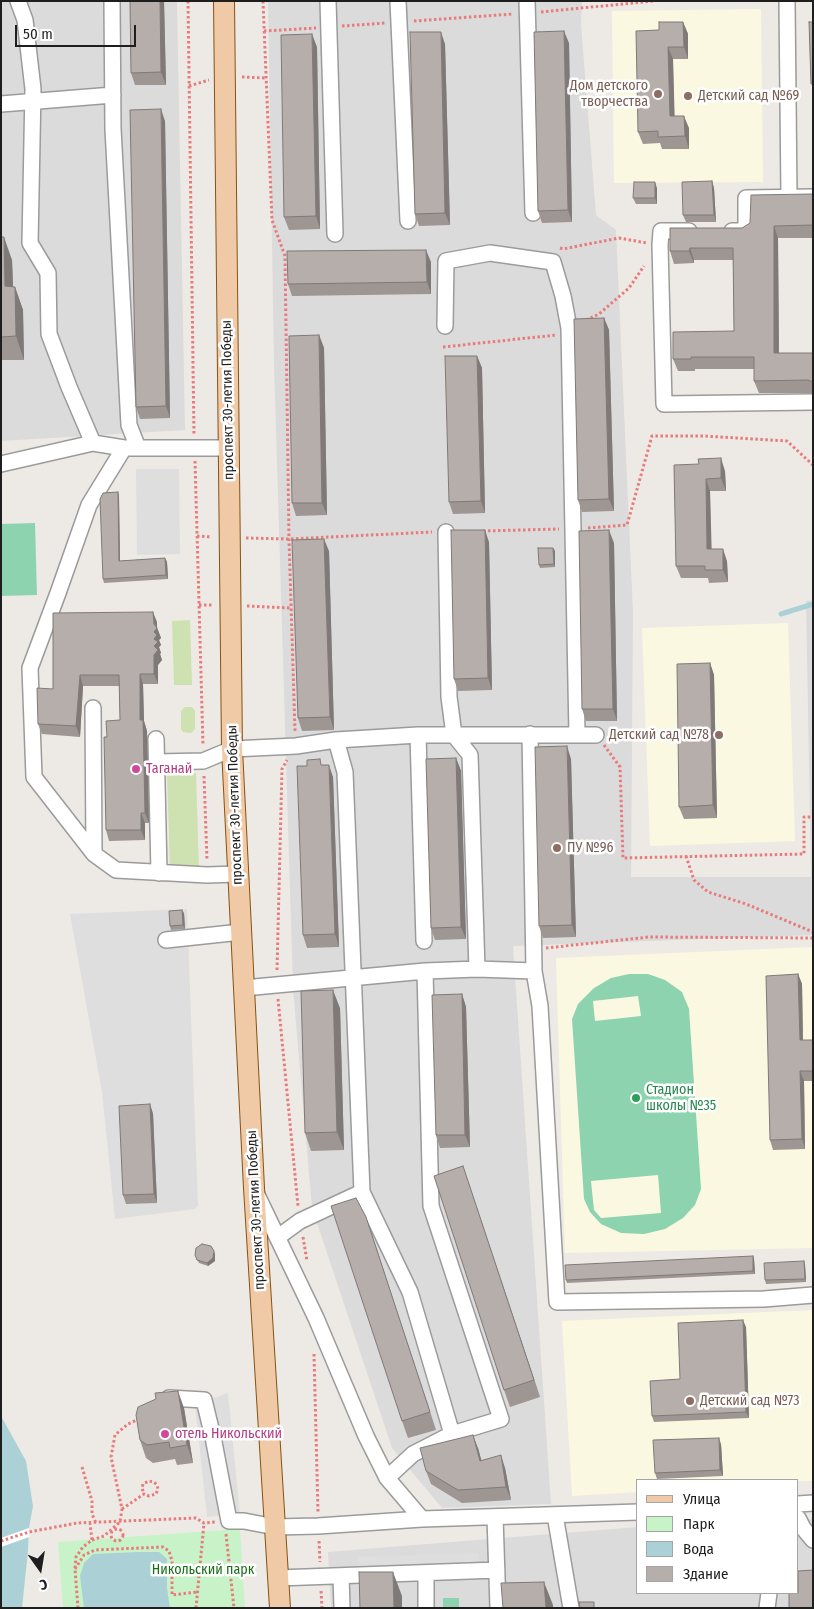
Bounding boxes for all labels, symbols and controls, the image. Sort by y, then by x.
scale bar [18,15,139,47]
text: 50 m [23,25,53,43]
place label: Дом детского творчества [570,78,648,110]
marker: Дом детского творчества [652,88,664,100]
place label: Детский сад №69 [698,88,799,104]
marker: Детский сад №69 [682,90,694,102]
street label: проспект 30-летия Победы [218,320,238,480]
street label: проспект 30-летия Победы [224,725,246,885]
place label: Детский сад №78 [609,727,709,743]
marker: Детский сад №78 [713,729,725,741]
place label: Таганай [146,761,192,777]
marker: Таганай [130,763,142,775]
place label: ПУ №96 [567,840,613,856]
marker: ПУ №96 [551,842,563,854]
place label: Стадион школы №35 [646,1082,716,1114]
marker: Стадион школы №35 [630,1092,642,1104]
street label: проспект 30-летия Победы [243,1130,269,1290]
place label: Детский сад №73 [700,1393,799,1409]
marker: Детский сад №73 [684,1395,696,1407]
place label: отель Никольский [175,1426,282,1442]
marker: отель Никольский [159,1428,171,1440]
legend [636,1479,799,1594]
text: Улица [683,1490,721,1508]
text: Парк [683,1515,714,1533]
text: Вода [683,1540,714,1558]
north arrow [15,1544,65,1594]
park label: Никольский парк [152,1562,254,1578]
text: Здание [683,1565,729,1583]
text: С [38,1575,49,1593]

